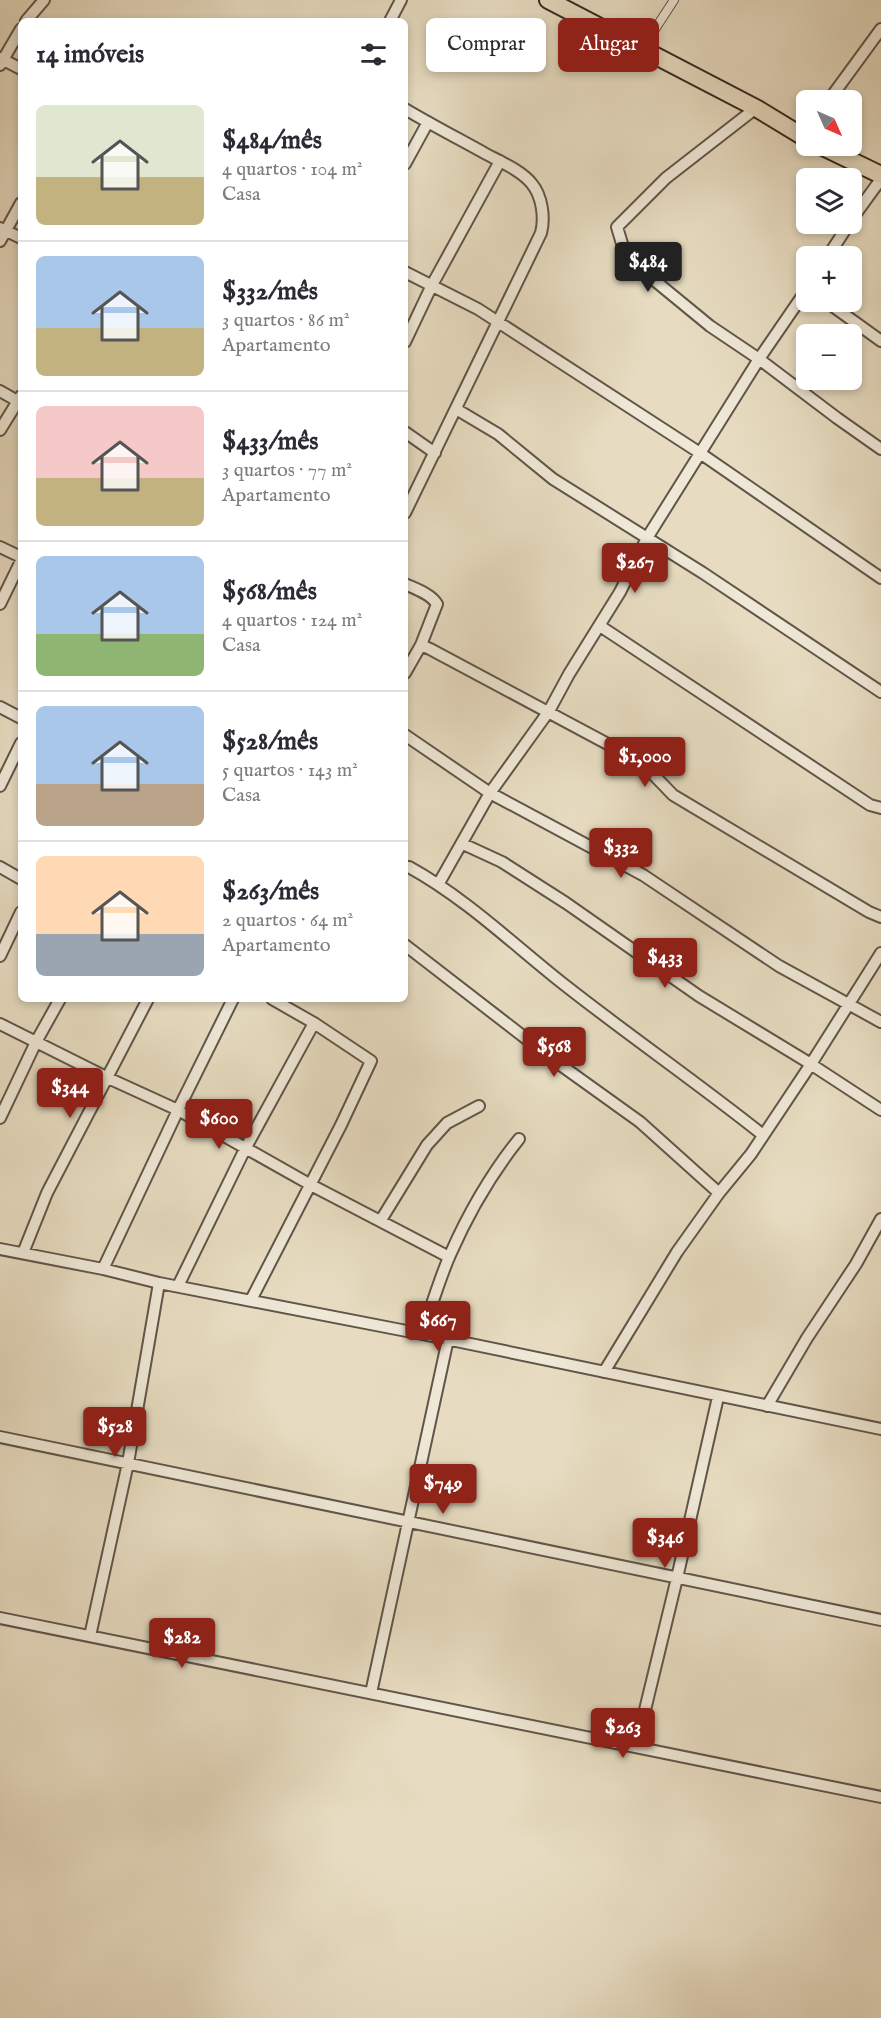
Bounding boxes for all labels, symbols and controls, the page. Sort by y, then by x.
chip: Comprar [426,18,546,72]
chip: Alugar [558,18,659,72]
text: 14 imóveis [36,38,144,71]
icon: filters [357,38,390,71]
north arrow [796,90,862,156]
map controls [796,90,862,390]
text: $484/mês [222,124,322,157]
icon: home [84,129,156,201]
text: 4 quartos · 104 m² [222,157,363,182]
button: layers [796,168,862,234]
text: Casa [222,182,261,207]
pin: $484 [612,242,684,293]
button: + [796,246,862,312]
text: $484 [629,249,667,274]
text: $332/mês [222,275,318,308]
icon: home [84,280,156,352]
text: 3 quartos · 86 m² [222,308,350,333]
button: − [796,324,862,390]
text: Apartamento [222,333,331,358]
text: $433/mês [222,425,319,458]
icon: home [84,430,156,502]
text: 3 quartos · 77 m² [222,458,352,483]
text: Apartamento [222,483,331,508]
pin: $267 [599,543,671,594]
text: $267 [616,550,654,575]
text: $568/mês [222,575,317,608]
icon: home [84,580,156,652]
text: 4 quartos · 124 m² [222,608,362,633]
text: Casa [222,633,261,658]
text: $528/mês [222,725,318,758]
icon: home [84,730,156,802]
pin: $1,000 [596,737,694,788]
text: $1,000 [618,744,672,769]
text: 5 quartos · 143 m² [222,758,358,783]
text: Casa [222,783,261,808]
pin: $332 [585,828,657,879]
text: $332 [603,835,639,860]
text: $263/mês [222,875,319,908]
icon: home [84,880,156,952]
text: 2 quartos · 64 m² [222,908,353,933]
text: Apartamento [222,933,331,958]
pin: $433 [629,938,701,989]
text: $433 [647,945,683,970]
pin: $568 [518,1027,590,1078]
text: $568 [537,1034,571,1059]
pin: $344 [34,1068,106,1119]
text: $344 [51,1075,89,1100]
pin: $600 [183,1099,255,1150]
text: $600 [199,1106,239,1131]
pin: $667 [402,1301,474,1352]
text: $667 [419,1308,457,1333]
pin: $528 [79,1407,151,1458]
text: $528 [97,1414,133,1439]
pin: $749 [407,1464,479,1515]
text: $749 [424,1471,462,1496]
pin: $346 [629,1518,701,1569]
text: $346 [647,1525,683,1550]
pin: $282 [146,1618,218,1669]
text: $282 [163,1625,201,1650]
pin: $263 [587,1708,659,1759]
text: $263 [605,1715,641,1740]

